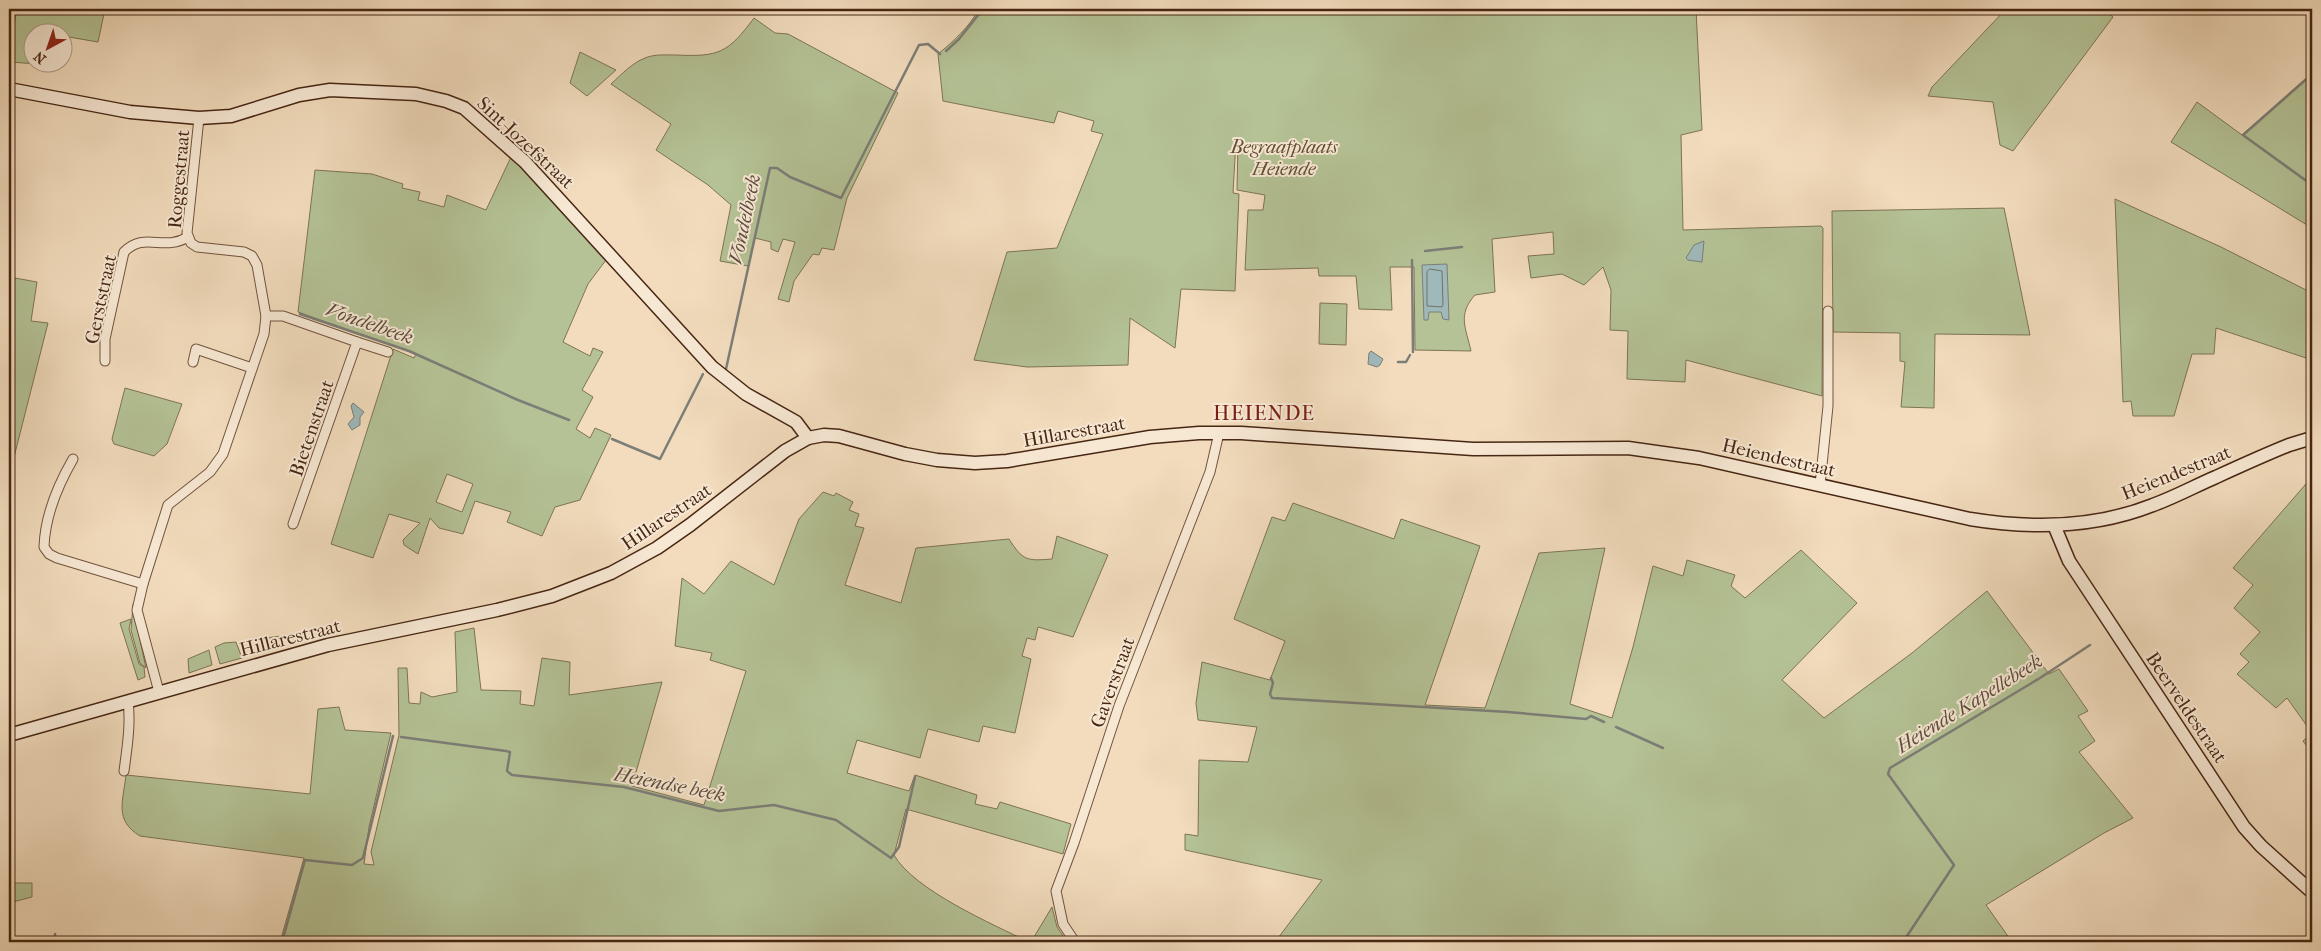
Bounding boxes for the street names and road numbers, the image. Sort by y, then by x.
street label: Sint-Jozefstraat [472,92,579,193]
street label: Roggestraat [164,129,194,229]
street label: Gerststraat [81,252,121,346]
street label: Bietenstraat [285,377,339,480]
street label: Hillarestraat [1021,412,1127,452]
street label: Heiendestraat [1720,434,1838,482]
street label: Heiendestraat [2118,441,2234,505]
street label: Hillarestraat [617,479,716,555]
street label: Hillarestraat [237,615,343,661]
street label: Gaverstraat [1086,634,1140,731]
street label: Beerveldestraat [2141,648,2231,767]

